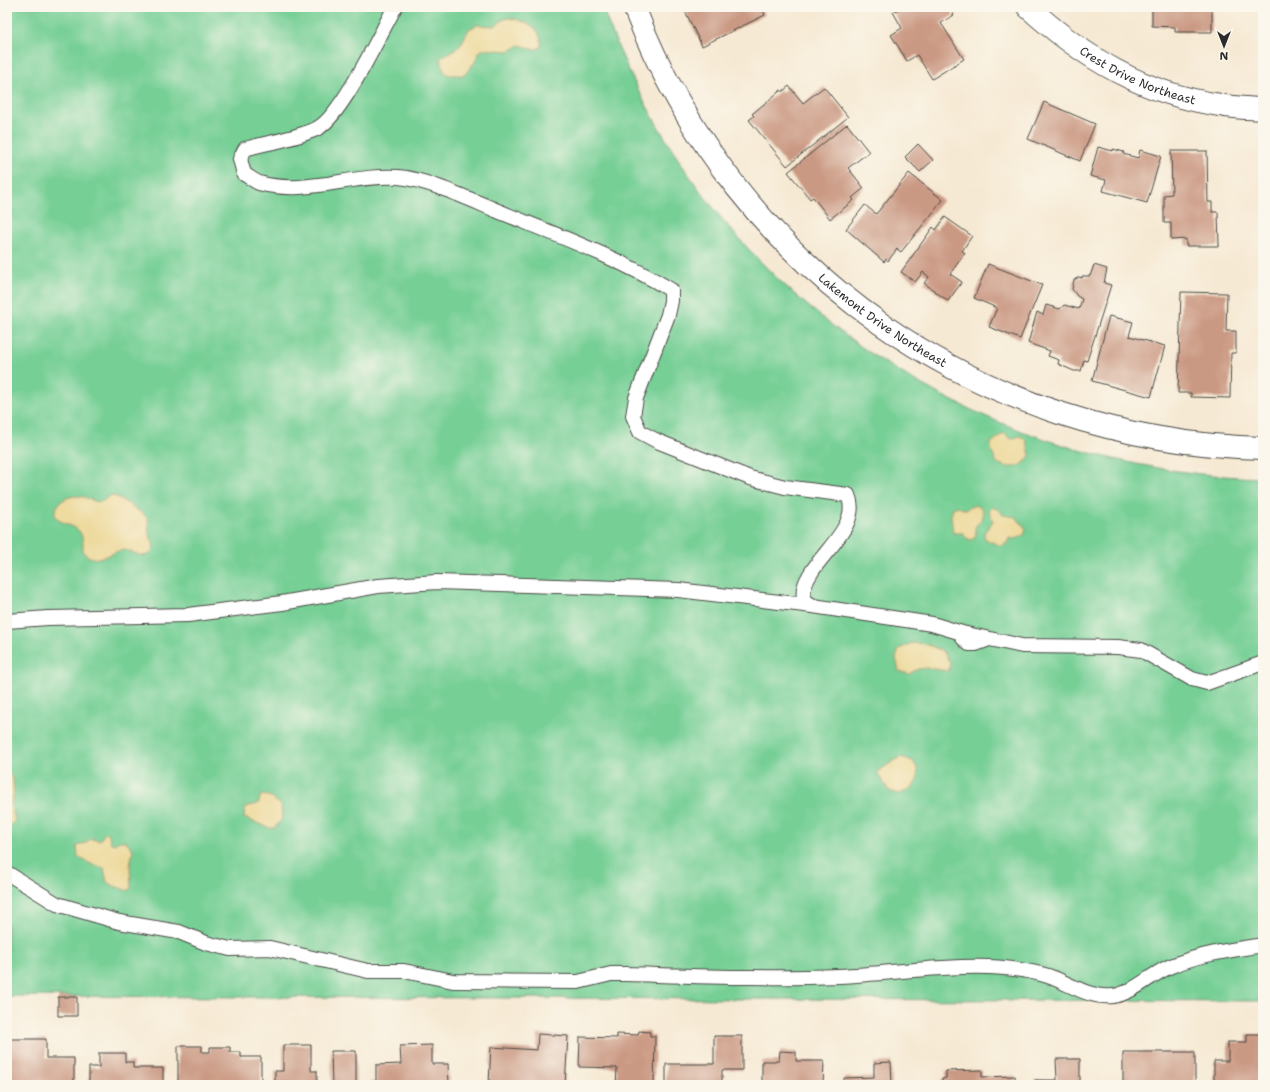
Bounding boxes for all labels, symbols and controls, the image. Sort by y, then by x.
north arrow [1204,26,1244,66]
street label: Crest Drive Northeast [1077,43,1197,108]
text: N [1219,48,1228,63]
street label: Lakemont Drive Northeast [815,270,950,371]

